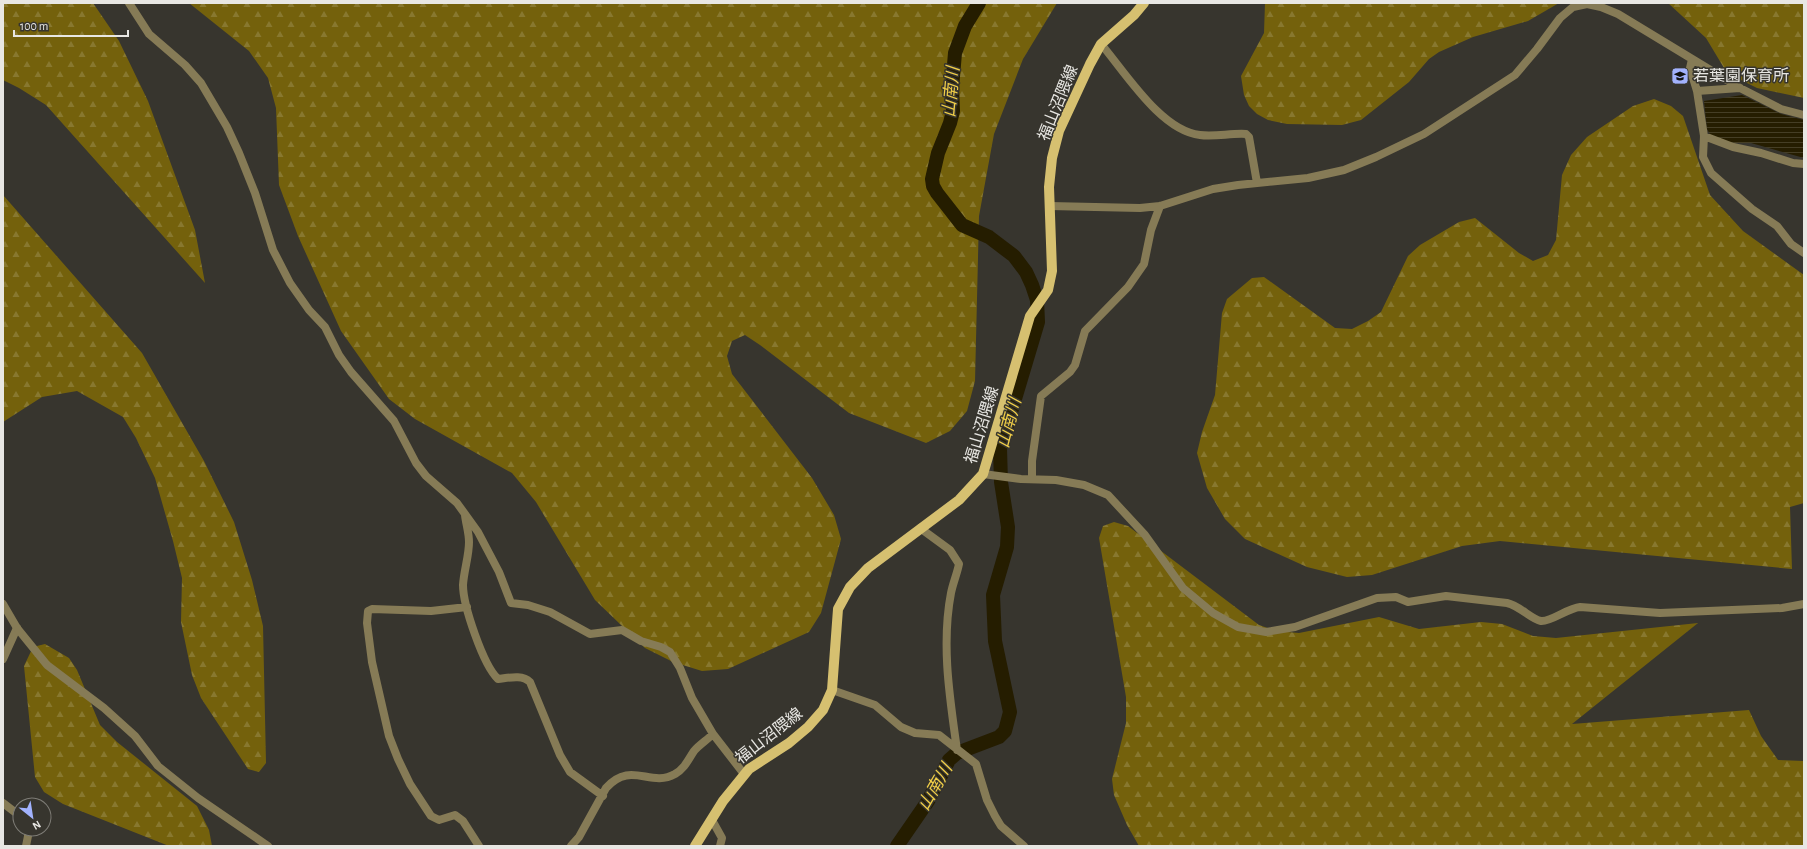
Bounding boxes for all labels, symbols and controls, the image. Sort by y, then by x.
scale bar [14,12,128,38]
text: 100 m [20,20,48,32]
street label: 福山沼隈線 [1035,63,1080,143]
water label: 山南川 [939,64,962,118]
school or university icon: 若葉園保育所 [1670,66,1690,86]
place label: 若葉園保育所 [1693,67,1789,84]
street label: 福山沼隈線 [962,384,1001,466]
water label: 山南川 [993,394,1024,450]
street label: 福山沼隈線 [732,704,805,767]
water label: 山南川 [914,758,956,813]
north arrow [12,797,52,837]
text: N [31,819,43,832]

